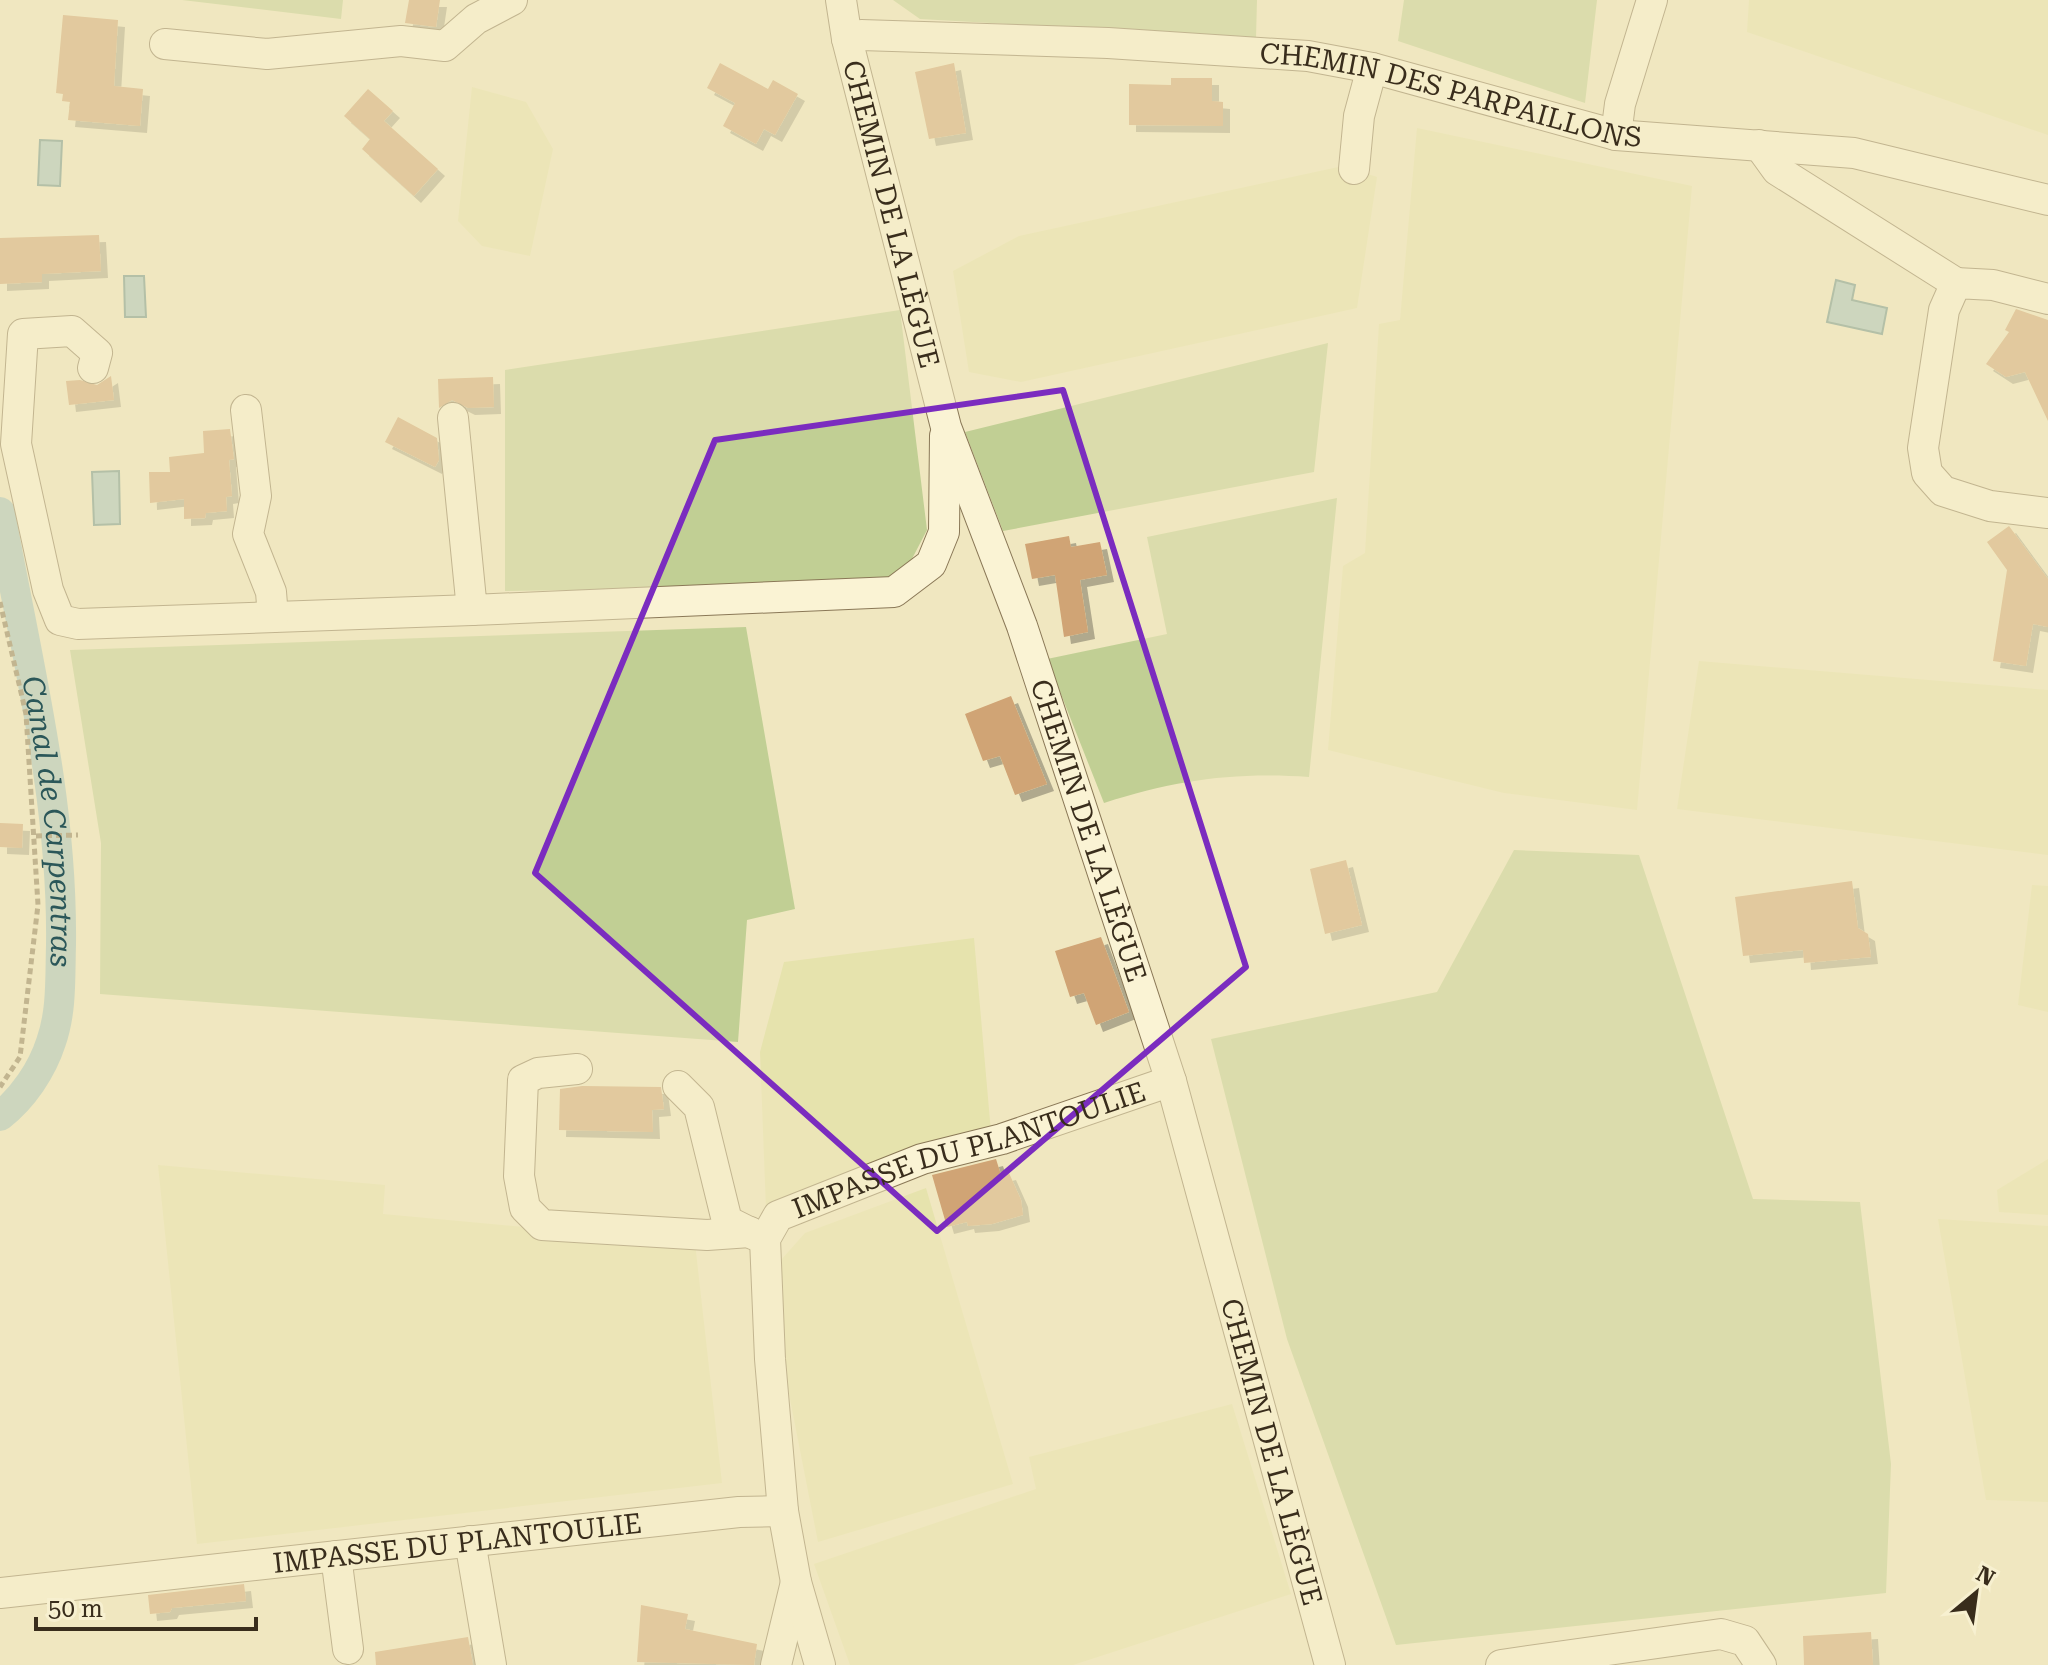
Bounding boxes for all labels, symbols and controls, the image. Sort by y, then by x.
street label: CHEMIN DES PARPAILLONS [1259,37,1643,154]
street label: CHEMIN DE LA LÈGUE [836,57,946,371]
water label: Canal de Carpentras [15,673,79,968]
street label: CHEMIN DE LA LÈGUE [1024,675,1153,986]
street label: IMPASSE DU PLANTOULIE [788,1075,1150,1226]
street label: CHEMIN DE LA LÈGUE [1214,1295,1329,1609]
street label: IMPASSE DU PLANTOULIE [271,1507,643,1580]
north arrow [1936,1553,2016,1633]
text: N [1972,1561,1999,1591]
scale bar [36,1581,256,1631]
text: 50 m [48,1595,103,1623]

